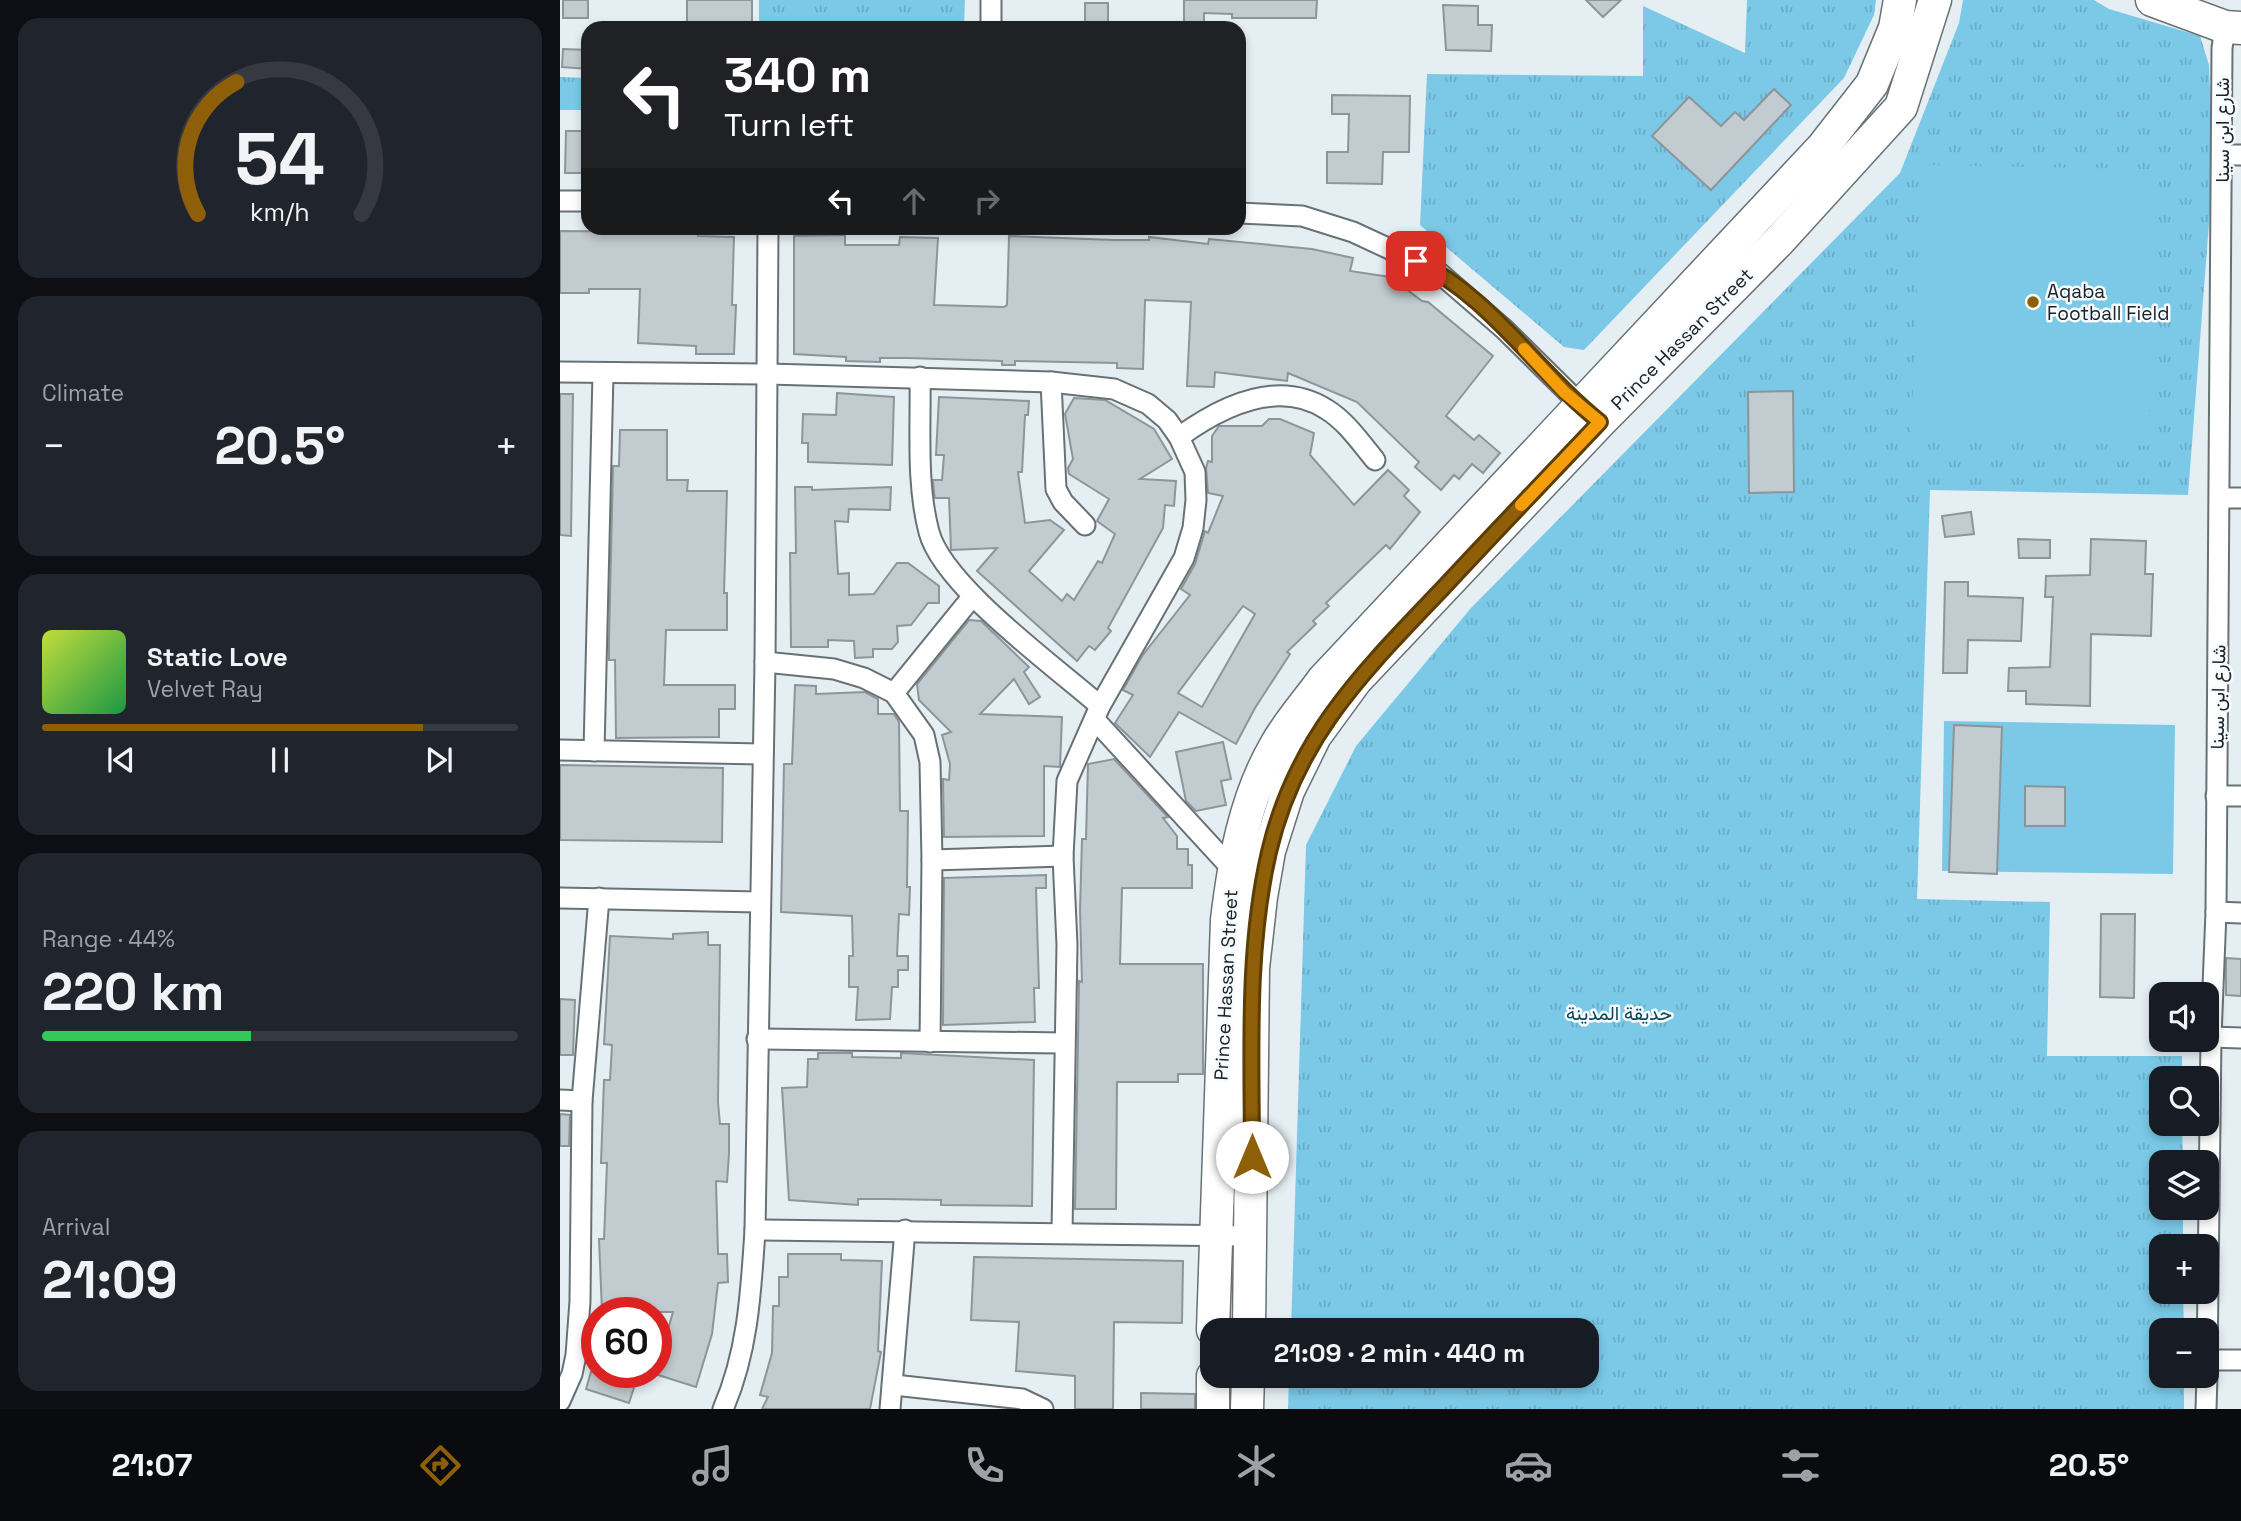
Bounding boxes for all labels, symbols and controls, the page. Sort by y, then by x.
text: 340 m [724,44,871,106]
icon: left [609,49,700,140]
street label: شارع ابن سينا [2210,78,2235,182]
text: Turn left [724,105,854,145]
text: 54 [235,112,325,205]
icon: left [822,182,860,220]
icon: ahead [895,182,933,220]
icon: right [968,182,1006,220]
text: km/h [250,196,310,228]
pin [1386,231,1446,291]
icon: arrive [1397,242,1435,280]
street label: Prince Hassan Street [1606,263,1758,415]
place label: Aqaba Football Field [2047,279,2169,326]
marker: Aqaba Football Field [2025,294,2041,310]
text: Climate [42,378,124,408]
text: 20.5° [214,413,346,479]
text: − [42,422,66,470]
text: + [494,422,518,470]
text: Static Love [147,640,288,674]
street label: شارع ابن سينا [2205,644,2231,750]
text: Velvet Ray [147,674,263,704]
icon: previous [102,741,140,779]
icon: pause [261,741,299,779]
icon: next [420,741,458,779]
street label: Prince Hassan Street [1209,889,1243,1081]
text: Range · 44% [42,924,175,954]
text: 220 km [42,959,224,1025]
map controls [2149,982,2219,1388]
button: sound [2149,982,2219,1052]
park label: حديقة المدينة [1566,1001,1672,1026]
button: search [2149,1066,2219,1136]
position arrow [1215,1120,1289,1194]
button: layers [2149,1150,2219,1220]
text: Arrival [42,1212,110,1242]
button: + [2149,1234,2219,1304]
text: 21:09 [42,1247,178,1313]
speed limit sign: 60 [581,1297,672,1388]
button: − [2149,1318,2219,1388]
text: 21:09 · 2 min · 440 m [1274,1336,1525,1370]
icon: directions [416,1441,465,1490]
icon: music [688,1441,737,1490]
icon: phone [960,1441,1009,1490]
icon: climate [1232,1441,1281,1490]
icon: car [1504,1441,1553,1490]
icon: filters [1776,1441,1825,1490]
text: 21:07 [112,1445,192,1485]
text: 20.5° [2049,1445,2129,1485]

